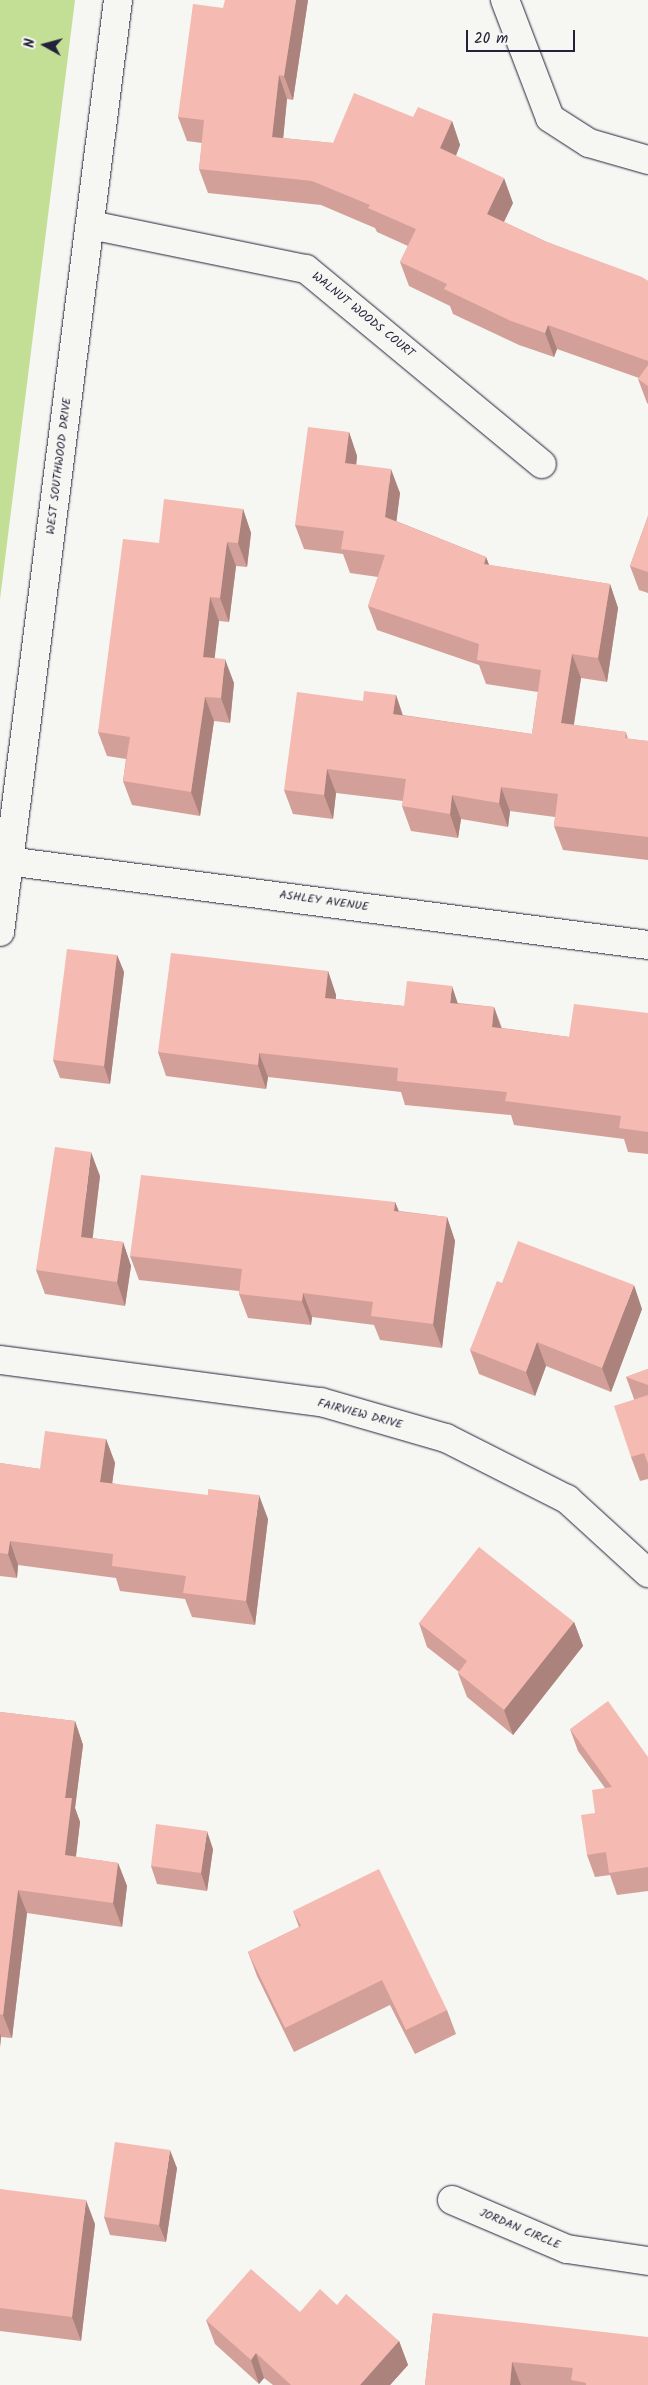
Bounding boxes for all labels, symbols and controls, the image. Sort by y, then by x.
north arrow [20,20,70,70]
scale bar [468,20,577,52]
text: 20 m [474,27,508,51]
text: N [19,37,42,49]
street label: WALNUT WOODS COURT [309,269,417,361]
street label: WEST SOUTHWOOD DRIVE [43,397,75,535]
street label: ASHLEY AVENUE [278,888,370,914]
street label: FAIRVIEW DRIVE [316,1396,404,1432]
street label: JORDAN CIRCLE [477,2205,563,2253]

